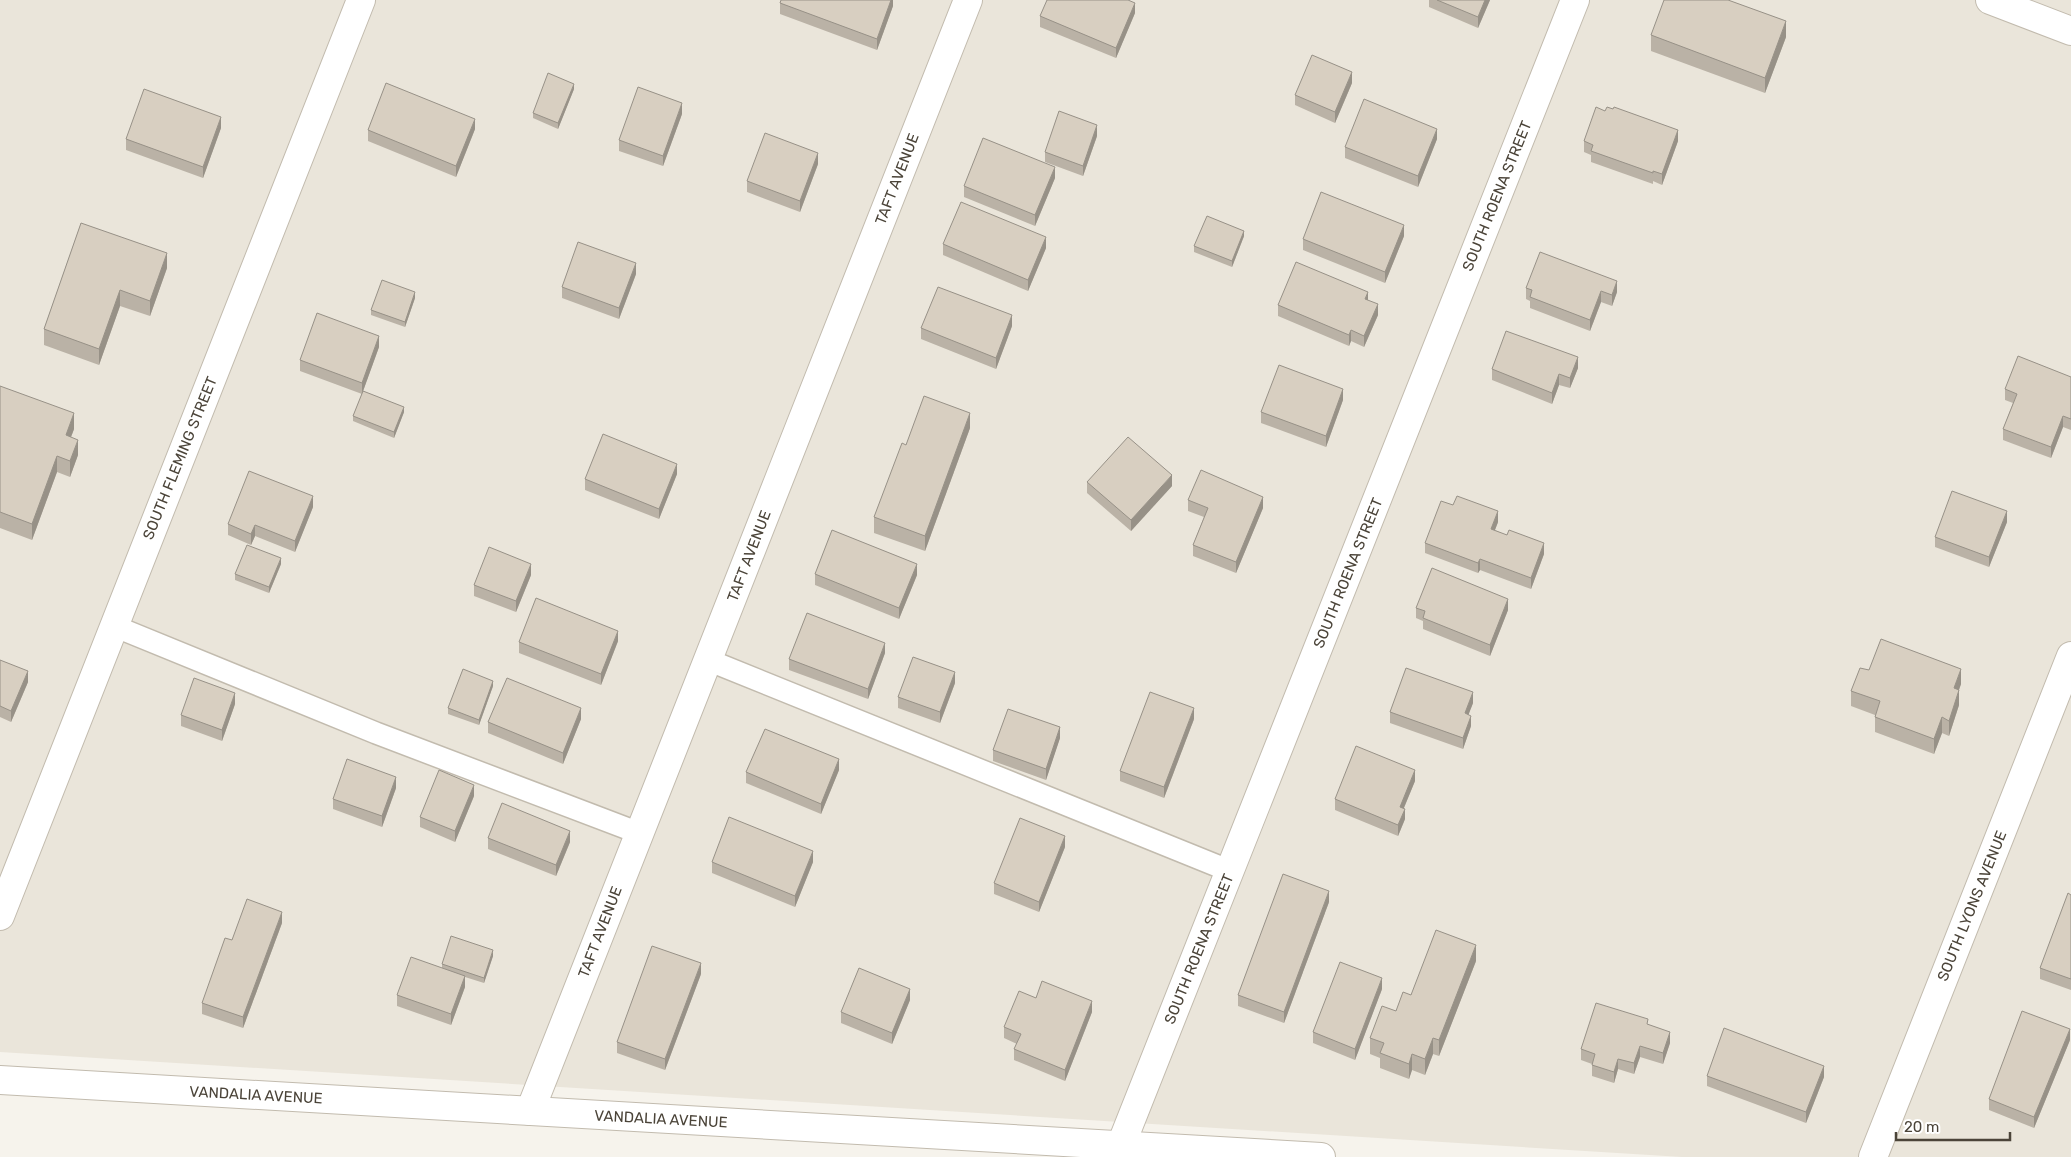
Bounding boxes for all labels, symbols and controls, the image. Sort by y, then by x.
street label: SOUTH ROENA STREET [1459,118,1536,274]
street label: TAFT AVENUE [871,131,923,227]
street label: SOUTH FLEMING STREET [139,374,221,542]
street label: SOUTH ROENA STREET [1310,495,1387,651]
street label: TAFT AVENUE [723,508,775,604]
street label: SOUTH LYONS AVENUE [1934,828,2010,984]
street label: SOUTH ROENA STREET [1161,871,1238,1027]
street label: TAFT AVENUE [574,884,626,980]
street label: VANDALIA AVENUE [189,1083,323,1107]
street label: VANDALIA AVENUE [594,1107,728,1131]
scale bar [1896,1110,2010,1142]
text: 20 m [1904,1118,1939,1136]

